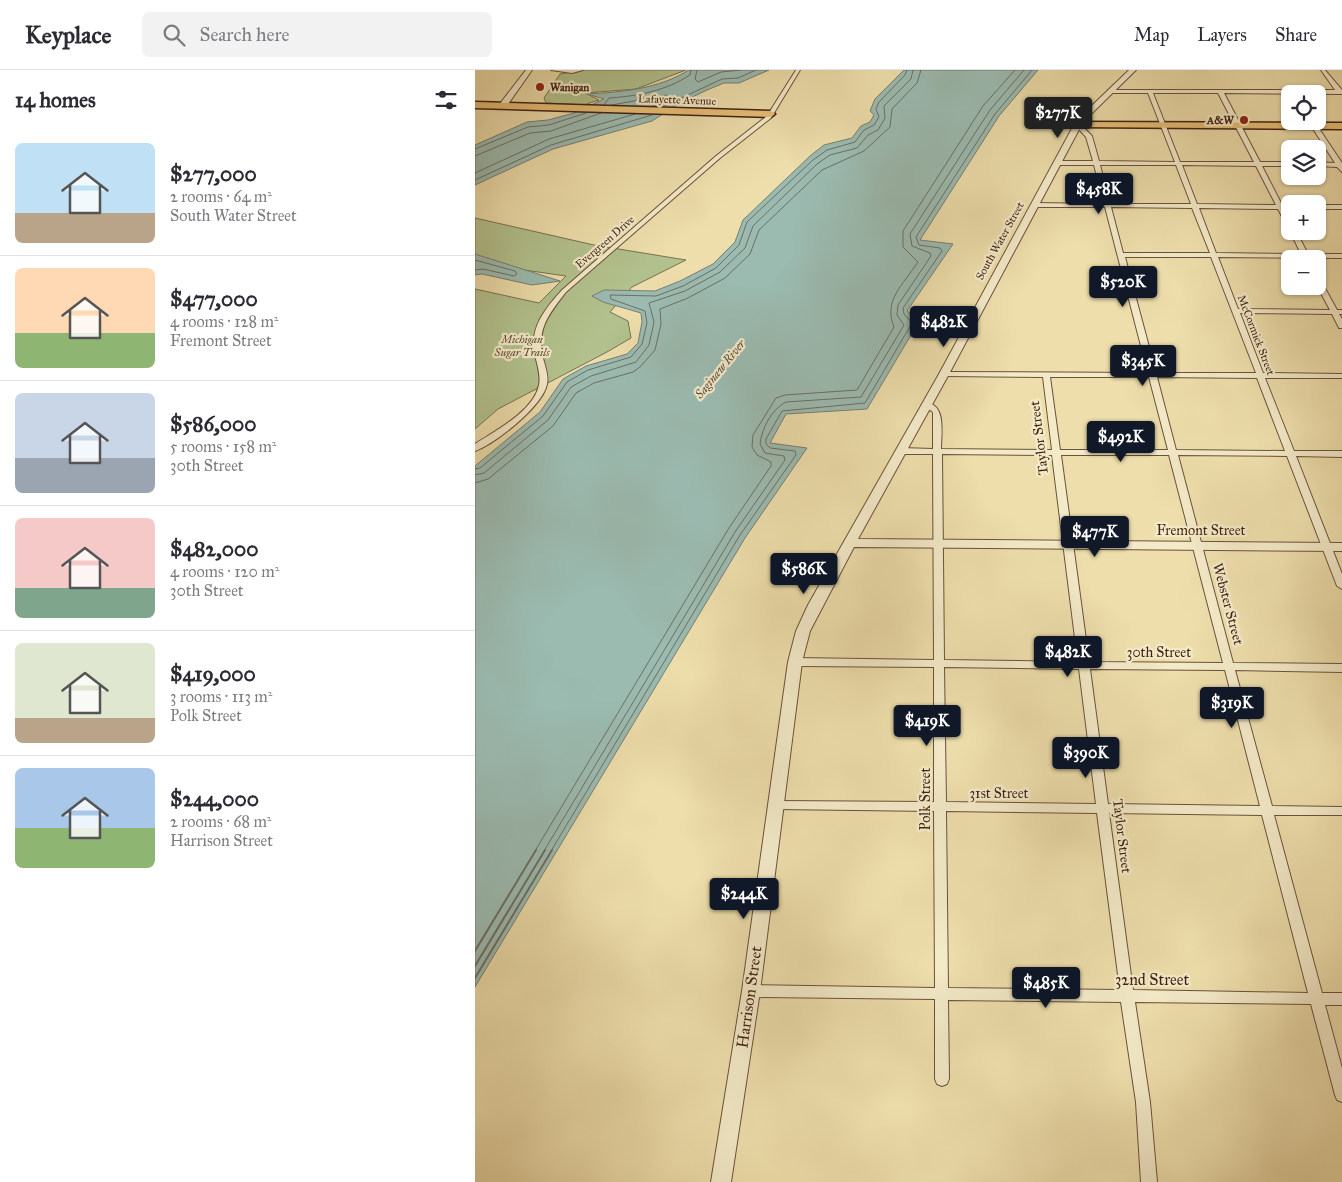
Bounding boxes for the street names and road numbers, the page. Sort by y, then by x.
street label: Lafayette Avenue [638,92,717,108]
street label: South Water Street [973,200,1027,282]
street label: Evergreen Drive [573,213,637,271]
street label: McCormick Street [1235,293,1277,377]
street label: Taylor Street [1026,400,1052,476]
street label: Fremont Street [1157,522,1246,539]
street label: Webster Street [1209,561,1247,647]
street label: 30th Street [1127,644,1191,661]
street label: Polk Street [917,768,934,830]
street label: 31st Street [970,785,1029,802]
street label: Taylor Street [1109,798,1135,874]
street label: Harrison Street [732,944,766,1049]
street label: 32nd Street [1115,970,1189,989]

